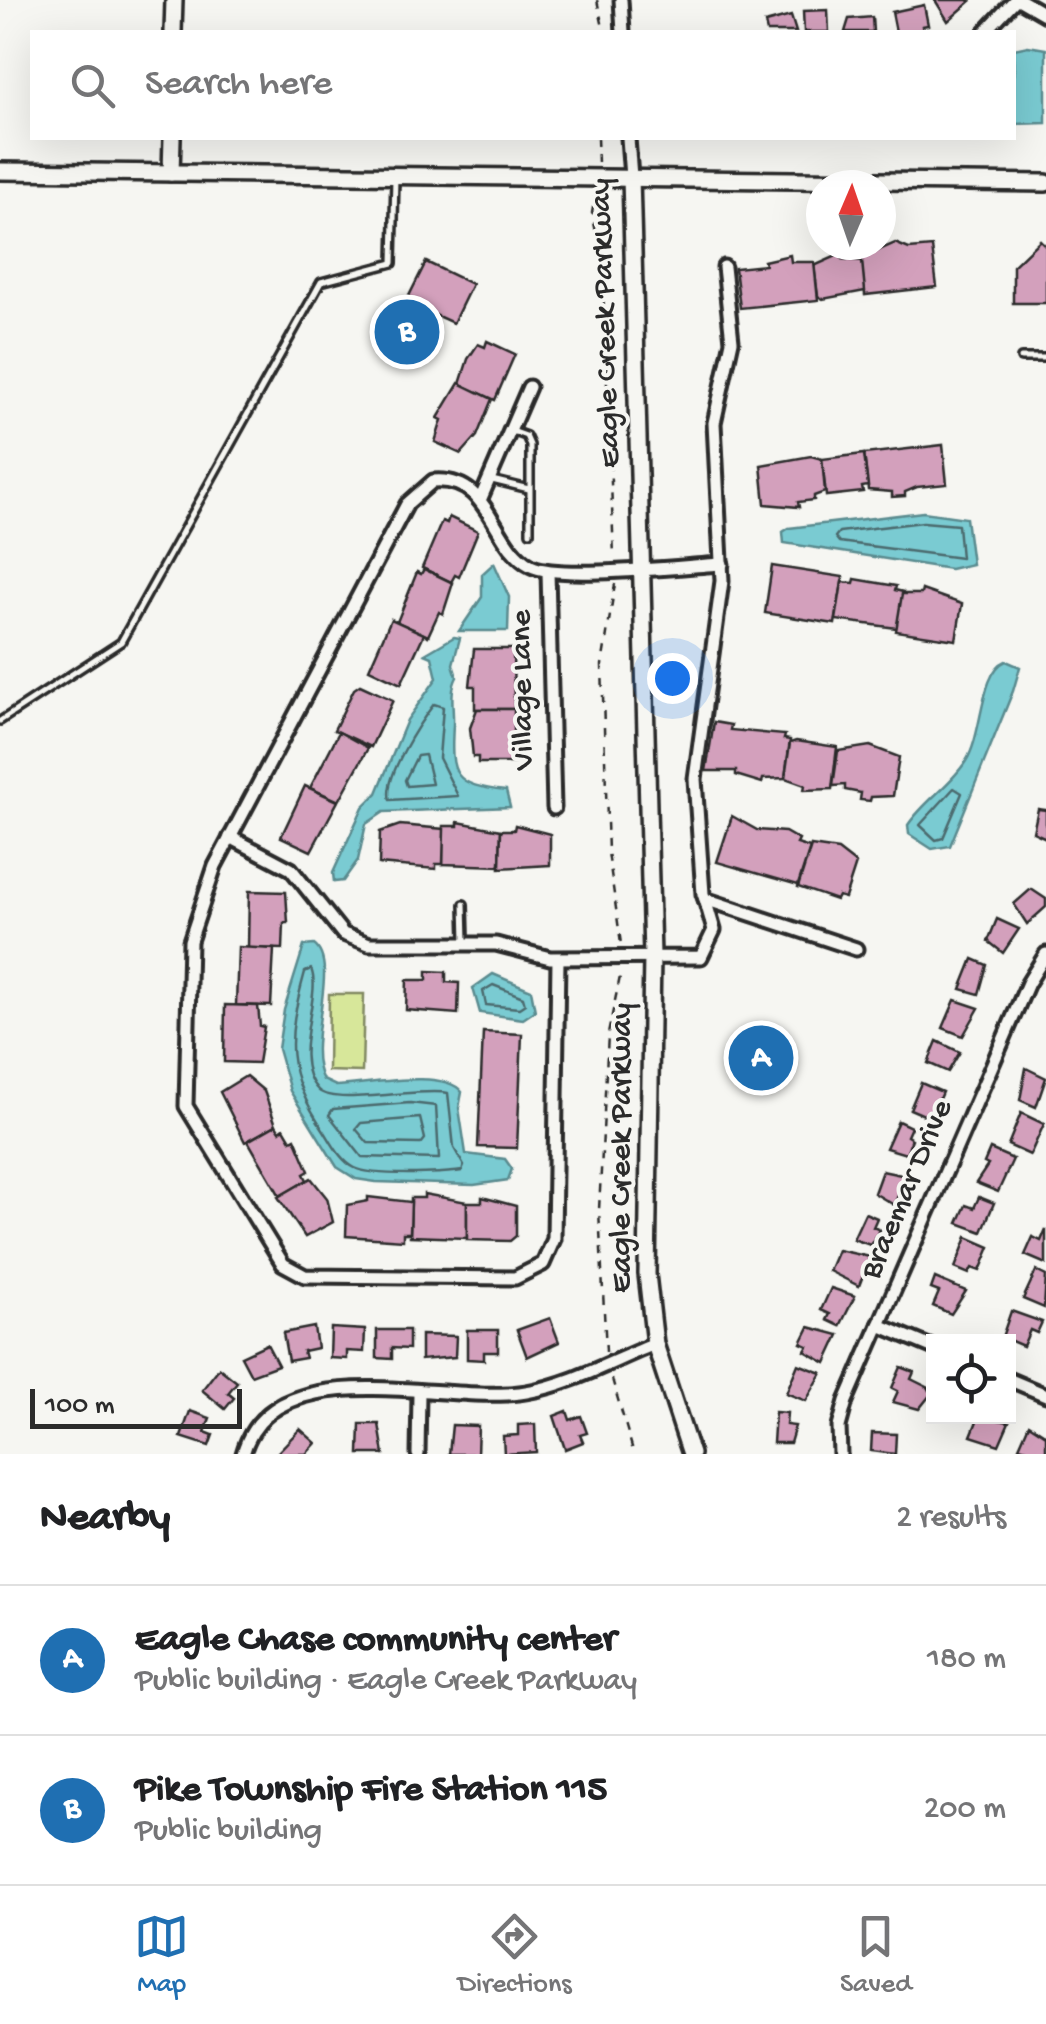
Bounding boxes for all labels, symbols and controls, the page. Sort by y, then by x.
search box [30,30,1016,140]
icon: search [65,58,120,113]
text: Search here [145,63,332,107]
north arrow [806,170,896,260]
street label: Eagle Creek Parkway [583,177,631,469]
pin: B [374,294,440,370]
street label: Village Lane [504,609,544,771]
your location [647,653,698,704]
street label: Eagle Creek Parkway [604,1003,642,1293]
pin: A [728,1020,794,1096]
street label: Braemar Drive [853,1094,963,1286]
map controls [926,1334,1016,1424]
button: locate [926,1334,1016,1424]
scale bar [30,1384,242,1428]
text: 100 m [45,1390,115,1423]
text: Nearby [40,1495,170,1544]
text: 2 results [896,1500,1006,1538]
text: Eagle Chase community center [135,1619,616,1663]
text: A [63,1641,82,1679]
text: 180 m [927,1641,1006,1679]
text: Public building · Eagle Creek Parkway [135,1663,637,1701]
text: Pike Township Fire Station 115 [135,1769,607,1813]
text: B [64,1791,81,1829]
text: 200 m [924,1791,1006,1829]
text: Public building [135,1813,322,1851]
tab: Map [134,1909,189,2002]
tab: Directions [458,1909,572,2002]
tab: Saved [840,1909,912,2002]

